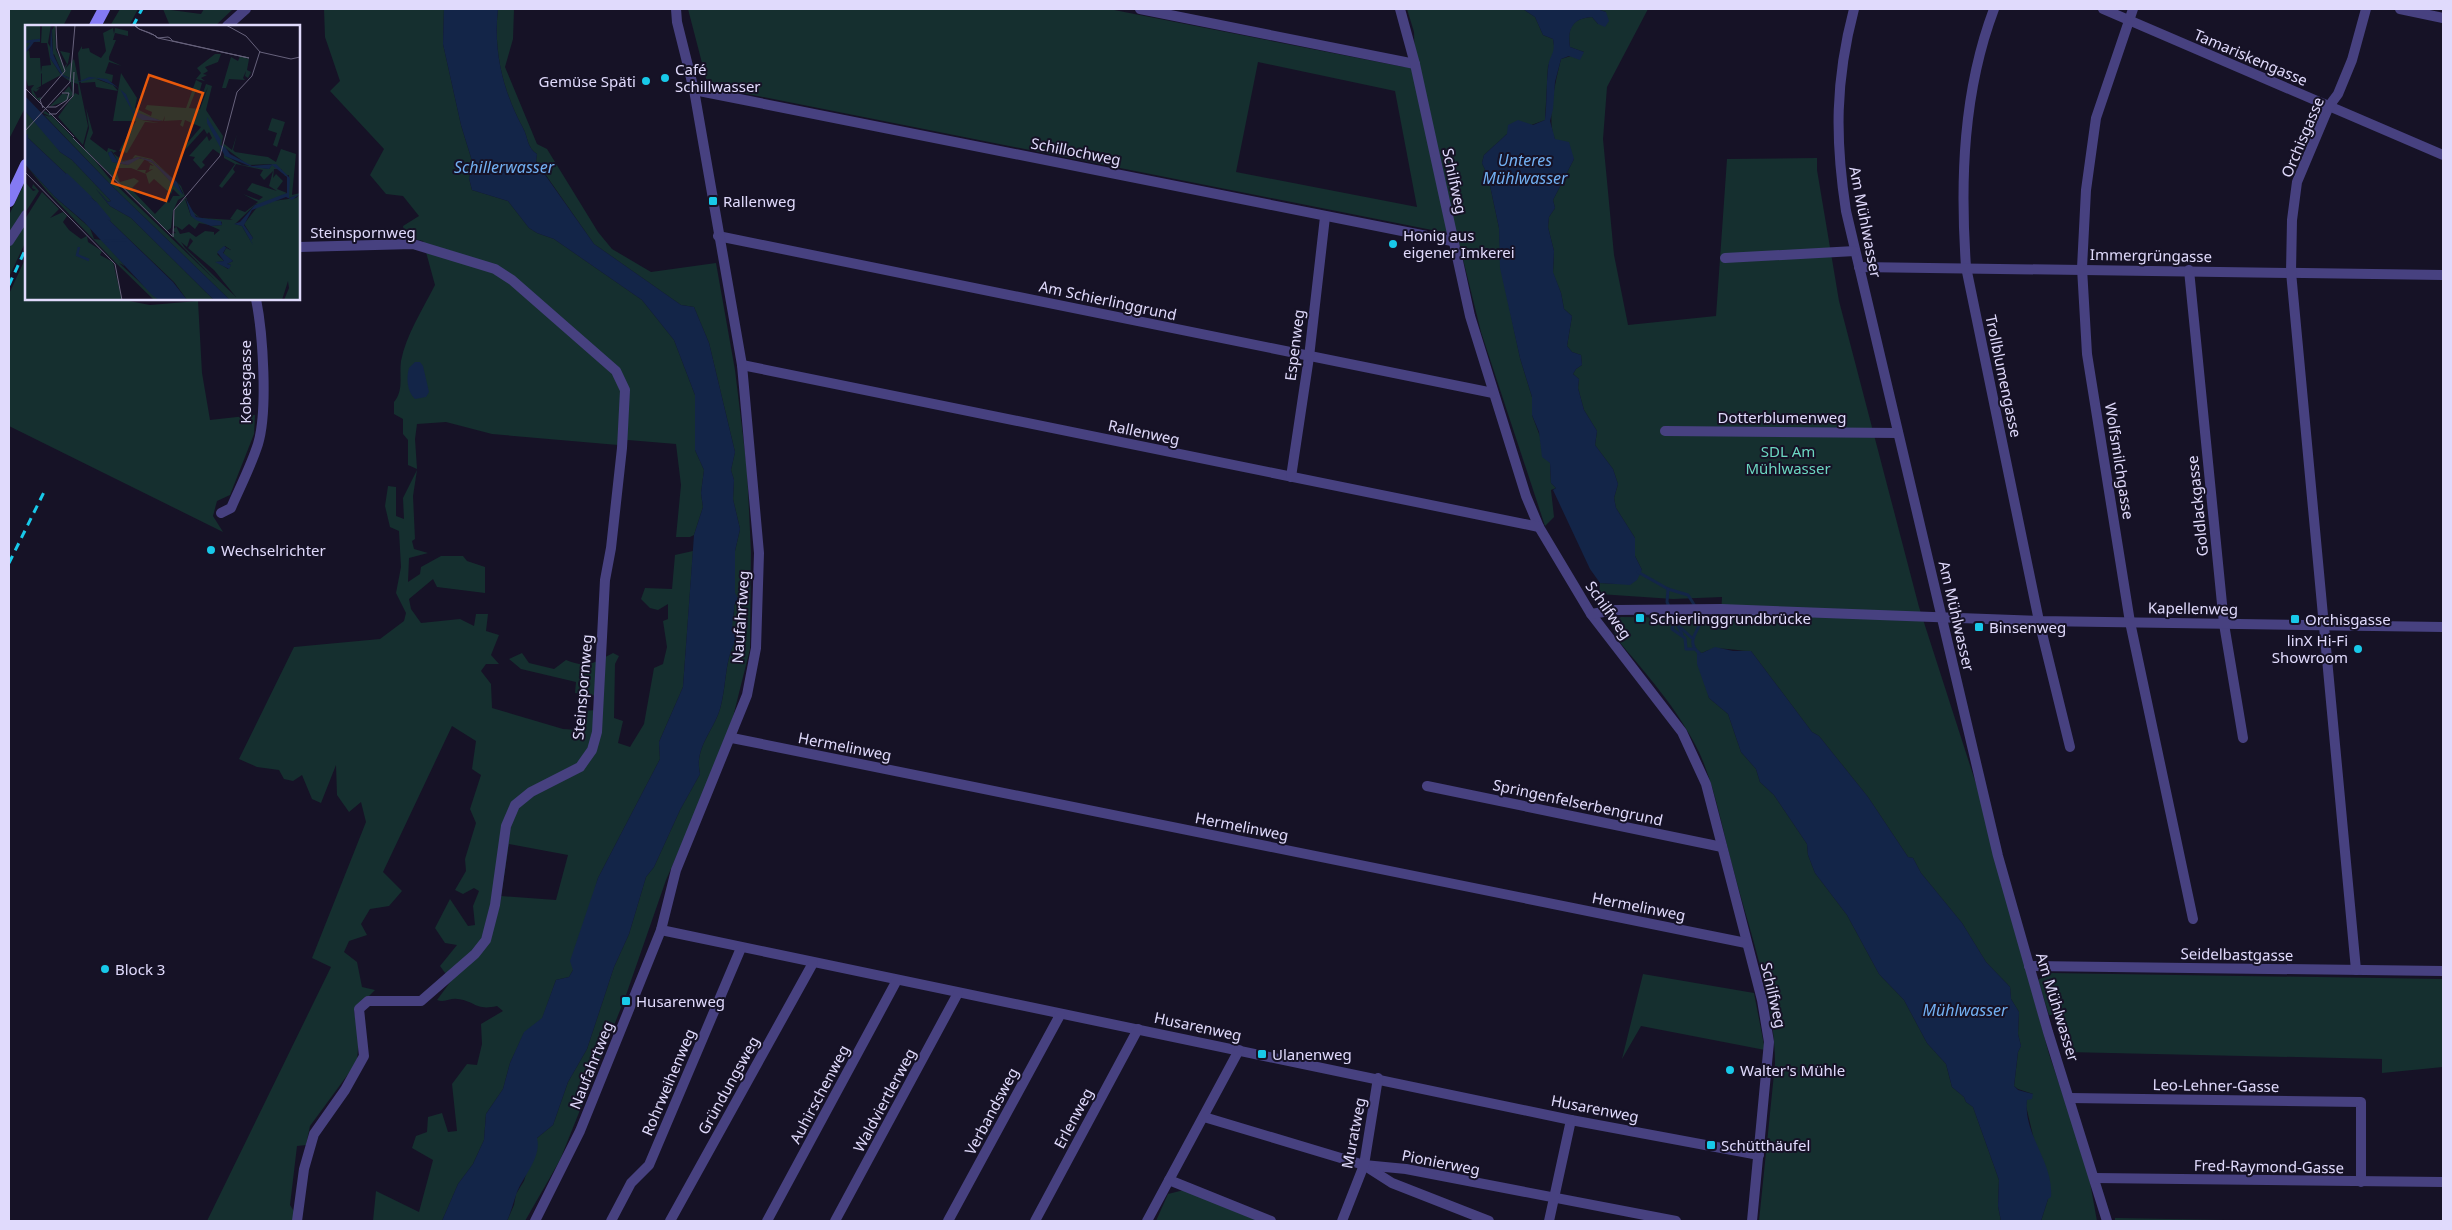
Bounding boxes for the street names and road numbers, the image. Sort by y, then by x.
street label: Tamariskengasse [2191,24,2311,90]
street label: Orchisgasse [2276,94,2328,180]
street label: Schillochweg [1029,132,1123,170]
street label: Schilfweg [1438,146,1472,216]
street label: Am Mühlwasser [1845,165,1887,279]
street label: Steinspornweg [310,222,416,242]
street label: Immergrüngasse [2090,244,2212,266]
street label: Am Schierlinggrund [1037,276,1179,324]
street label: Espenweg [1280,308,1308,382]
street label: Trollblumengasse [1981,313,2027,439]
street label: Kobesgasse [235,340,255,424]
street label: Wolfsmilchgasse [2101,401,2139,521]
street label: Dotterblumenweg [1717,407,1847,427]
street label: Rallenweg [1106,415,1182,449]
street label: Goldlackgasse [2182,455,2212,557]
street label: Am Mühlwasser [1935,559,1979,673]
street label: Naufahrtweg [727,570,753,664]
street label: Schilfweg [1582,577,1636,643]
street label: Kapellenweg [2148,597,2238,619]
street label: Steinspornweg [567,633,597,741]
street label: Hermelinweg [797,727,893,765]
street label: Springenfelserbengrund [1491,774,1665,830]
street label: Hermelinweg [1194,807,1290,845]
street label: Hermelinweg [1591,887,1687,925]
street label: Seidelbastgasse [2180,943,2294,965]
street label: Am Mühlwasser [2032,950,2084,1064]
street label: Schilfweg [1757,960,1791,1030]
street label: Husarenweg [1152,1007,1244,1045]
street label: Naufahrtweg [564,1018,618,1112]
street label: Rohrweihenweg [636,1025,700,1139]
street label: Gründungsweg [693,1032,763,1138]
street label: Auhirschenweg [785,1041,853,1147]
street label: Waldviertlerweg [848,1045,920,1155]
street label: Verbandsweg [960,1064,1022,1158]
street label: Leo-Lehner-Gasse [2152,1074,2280,1096]
street label: Erlenweg [1049,1084,1097,1152]
street label: Husarenweg [1549,1090,1641,1126]
street label: Muratweg [1336,1096,1370,1170]
street label: Pionierweg [1400,1145,1482,1179]
street label: Fred-Raymond-Gasse [2194,1155,2344,1177]

